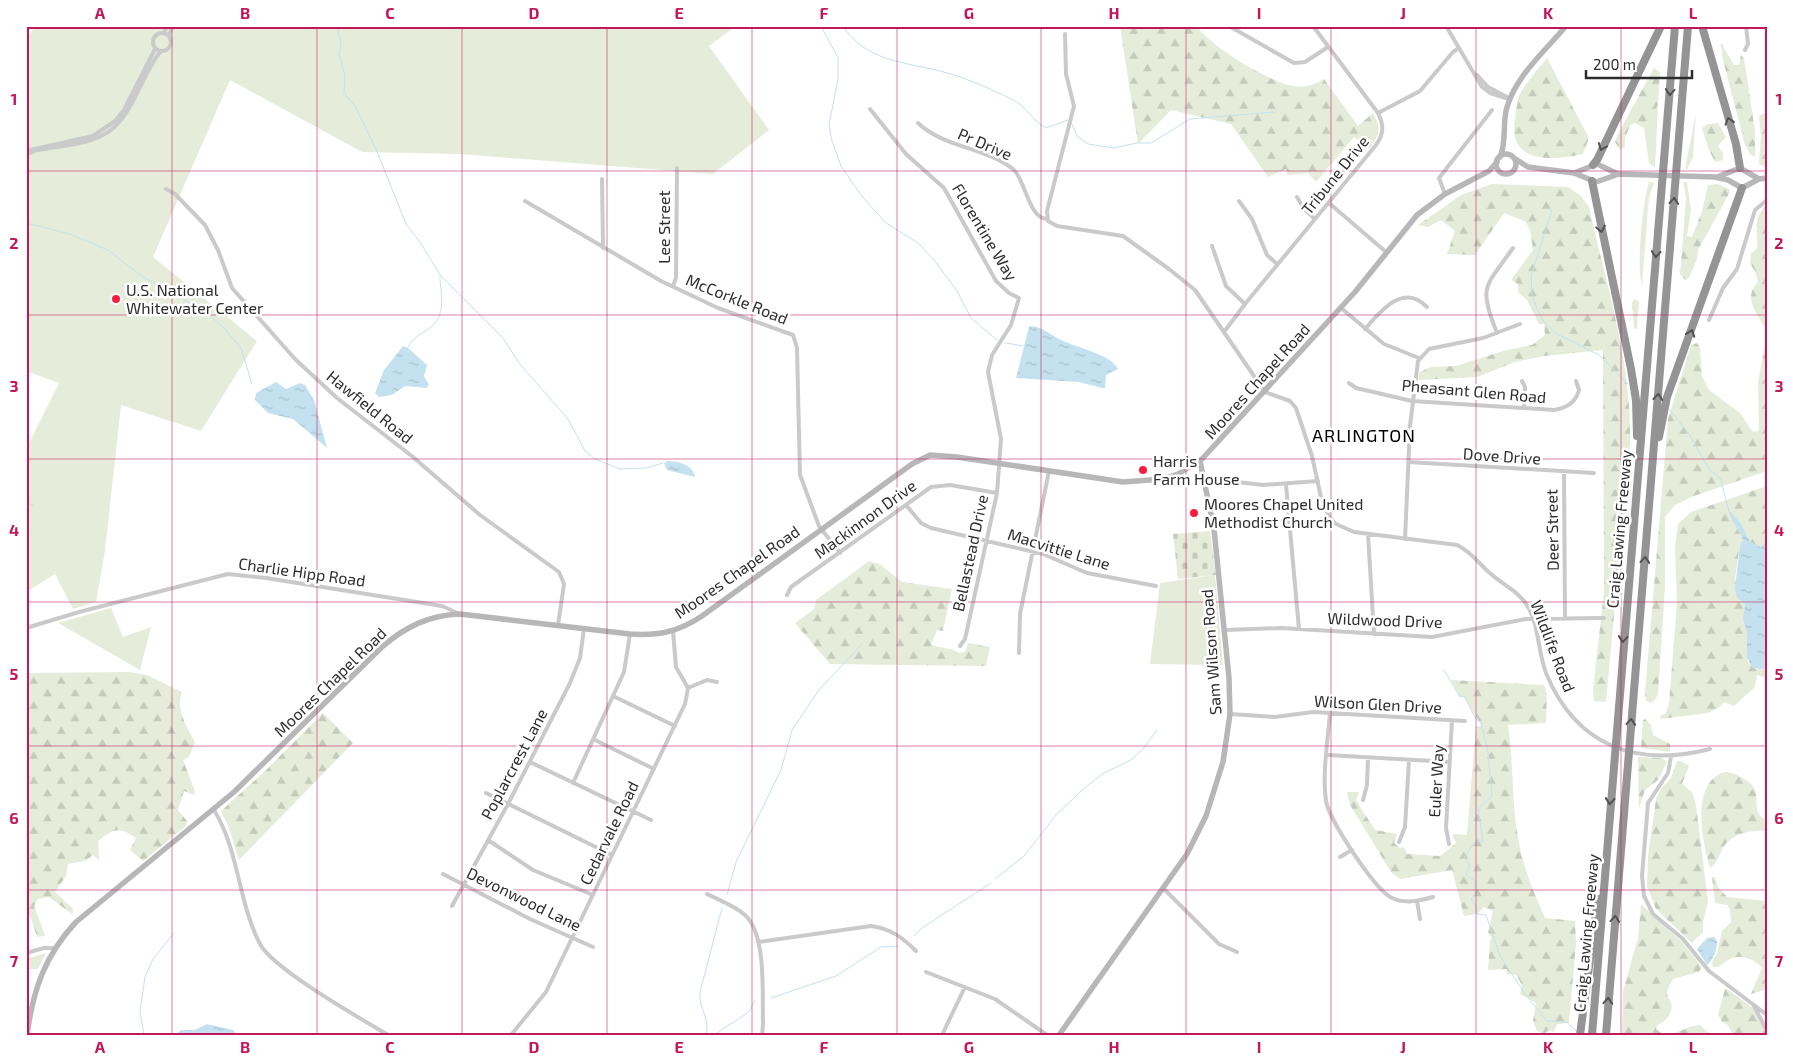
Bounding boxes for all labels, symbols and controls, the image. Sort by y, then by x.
text: A [95,3,106,22]
text: B [240,3,250,22]
text: C [385,3,395,22]
text: D [529,3,540,22]
text: E [674,3,684,22]
text: F [820,3,829,22]
text: G [964,3,974,22]
text: H [1108,3,1120,22]
text: I [1257,3,1261,22]
text: J [1400,3,1406,22]
text: K [1543,3,1554,22]
text: L [1689,3,1698,22]
scale bar [1586,48,1692,80]
text: 200 m [1593,55,1636,73]
text: 1 [11,89,17,108]
one-way arrow [1665,89,1676,97]
text: 1 [1776,89,1782,108]
one-way arrow [1725,117,1735,126]
street label: Pr Drive [955,124,1015,163]
street label: Tribune Drive [1297,131,1372,218]
one-way arrow [1598,143,1608,151]
street label: Florentine Way [949,180,1022,284]
street label: Lee Street [654,190,673,264]
one-way arrow [1668,196,1679,204]
one-way arrow [1595,225,1605,234]
text: 2 [9,233,19,252]
text: 2 [1774,233,1784,252]
one-way arrow [1651,250,1662,258]
street label: McCorkle Road [683,269,791,328]
place label: U.S. National Whitewater Center [126,280,264,317]
marker: U.S. National Whitewater Center [110,293,122,305]
street label: Moores Chapel Road [1200,319,1313,442]
one-way arrow [1685,329,1695,338]
street label: Hawfield Road [323,366,417,447]
street label: Pheasant Glen Road [1401,375,1547,406]
text: 3 [9,376,19,395]
text: 3 [1774,376,1784,395]
one-way arrow [1652,393,1663,401]
district label: ARLINGTON [1312,424,1416,446]
street label: Dove Drive [1462,443,1542,468]
street label: Craig Lawing Freeway [1602,448,1635,609]
place label: Harris Farm House [1153,451,1240,488]
marker: Harris Farm House [1137,464,1149,476]
street label: Mackinnon Drive [810,475,919,562]
street label: Deer Street [1541,489,1562,571]
street label: Bellastead Drive [948,493,991,613]
place label: Moores Chapel United Methodist Church [1204,494,1363,531]
marker: Moores Chapel United Methodist Church [1188,507,1200,519]
text: 4 [9,520,19,539]
text: 4 [1774,520,1784,539]
street label: Moores Chapel Road [670,521,803,622]
street label: Macvittie Lane [1006,524,1113,573]
street label: Charlie Hipp Road [237,553,367,590]
one-way arrow [1639,556,1650,564]
street label: Sam Wilson Road [1197,589,1224,716]
street label: Wildlife Road [1527,597,1580,694]
street label: Wildwood Drive [1327,608,1443,631]
street label: Moores Chapel Road [270,623,390,740]
one-way arrow [1618,635,1629,643]
text: 5 [10,664,19,683]
text: 5 [1775,664,1784,683]
street label: Wilson Glen Drive [1314,691,1443,716]
street label: Poplarcrest Lane [476,705,551,822]
one-way arrow [1626,718,1637,726]
street label: Euler Way [1424,743,1447,818]
street label: Cedarvale Road [575,778,642,888]
one-way arrow [1605,797,1616,805]
text: 6 [9,808,19,827]
text: 6 [1774,808,1784,827]
street label: Craig Lawing Freeway [1569,852,1602,1013]
street label: Devonwood Lane [464,863,585,934]
one-way arrow [1609,915,1620,923]
text: 7 [10,951,19,970]
text: 7 [1775,951,1784,970]
one-way arrow [1603,997,1614,1005]
text: A [95,1037,106,1056]
text: B [240,1037,250,1056]
text: C [385,1037,395,1056]
text: D [529,1037,540,1056]
text: E [674,1037,684,1056]
text: F [820,1037,829,1056]
text: G [964,1037,974,1056]
text: H [1108,1037,1120,1056]
text: I [1257,1037,1261,1056]
text: J [1400,1037,1406,1056]
text: K [1543,1037,1554,1056]
text: L [1689,1037,1698,1056]

